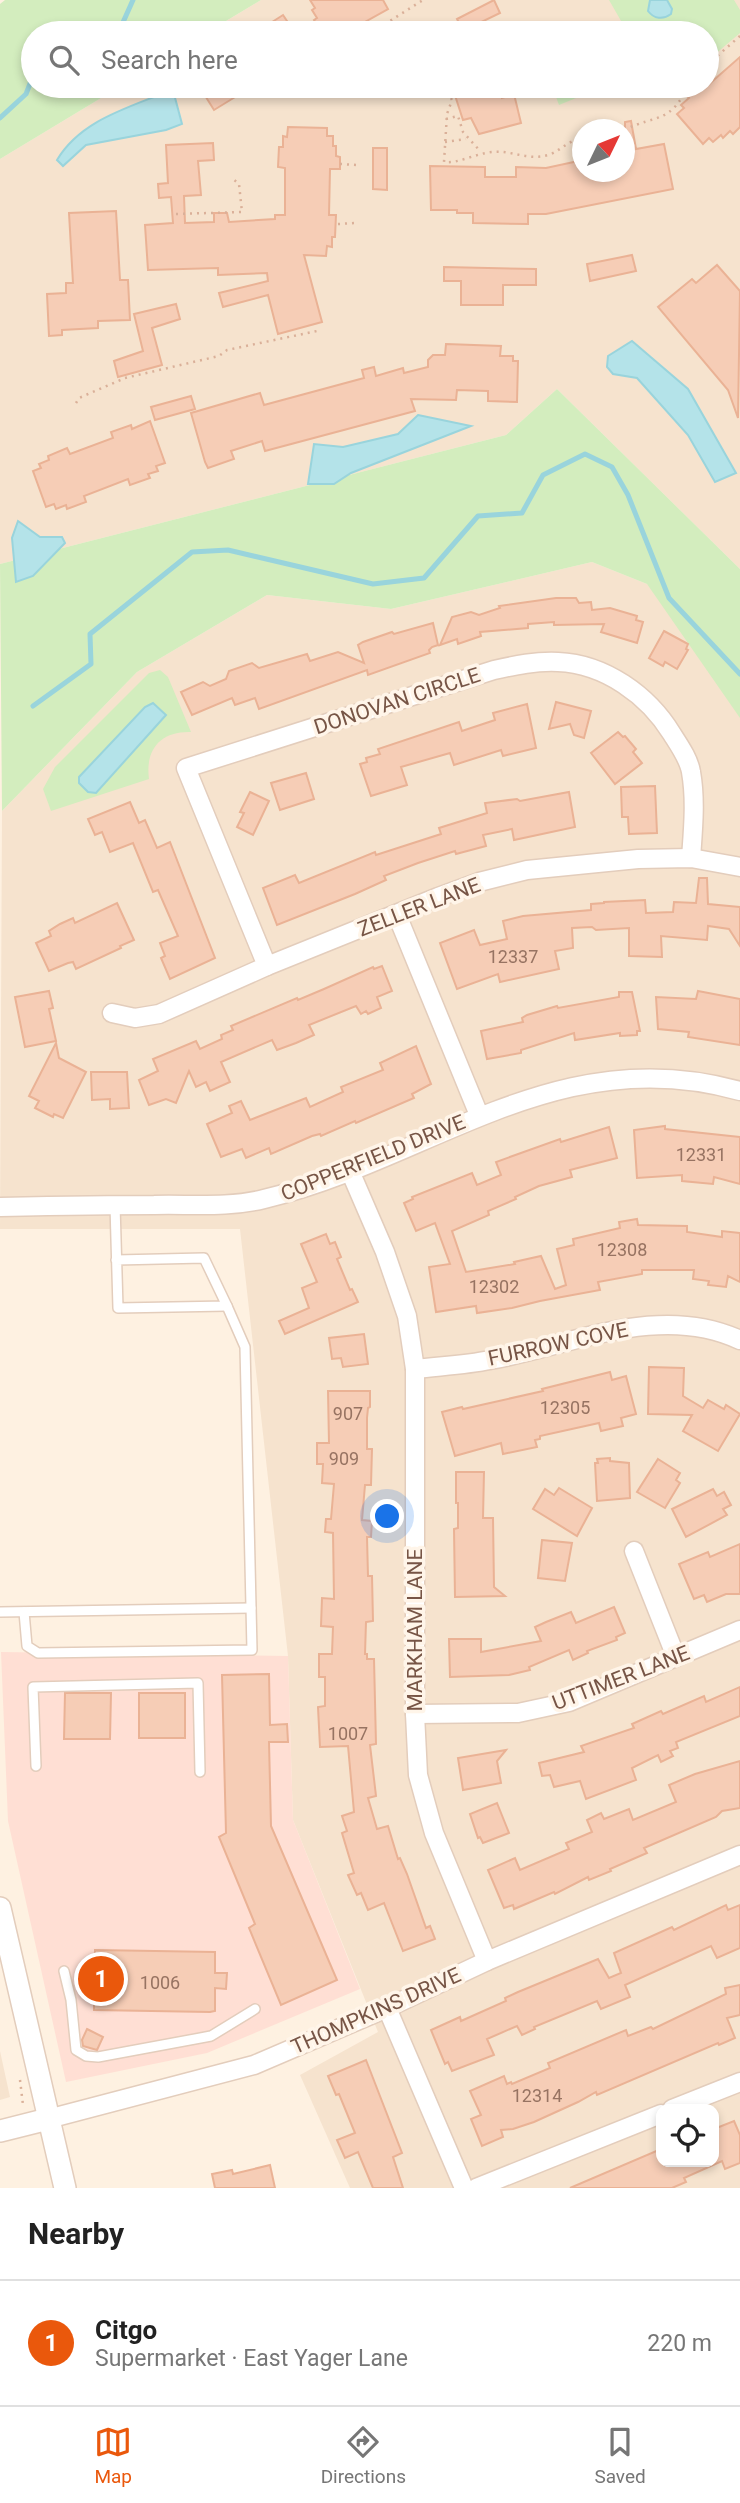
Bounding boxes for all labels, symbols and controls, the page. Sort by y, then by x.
search box [21,21,719,98]
icon: search [45,41,83,79]
text: Search here [101,45,238,75]
north arrow [572,119,635,182]
street label: DONOVAN CIRCLE [311,663,483,739]
street label: ZELLER LANE [354,873,484,941]
house number: 12337 [488,946,538,967]
street label: COPPERFIELD DRIVE [277,1110,469,1206]
house number: 12331 [676,1144,726,1165]
house number: 12308 [597,1239,647,1260]
house number: 12302 [469,1276,519,1297]
street label: FURROW COVE [486,1317,630,1371]
house number: 12305 [540,1397,590,1418]
house number: 907 [333,1403,363,1424]
house number: 909 [329,1448,359,1469]
your location [370,1499,404,1533]
street label: MARKHAM LANE [403,1549,427,1711]
street label: UTTIMER LANE [549,1641,693,1715]
house number: 1007 [328,1723,368,1744]
pin: 1 [78,1953,124,2005]
street label: THOMPKINS DRIVE [288,1963,464,2059]
house number: 1006 [140,1972,180,1993]
house number: 12314 [512,2085,562,2106]
map controls [656,2104,719,2167]
button: locate [656,2104,719,2167]
text: Nearby [28,2216,124,2251]
text: Citgo [95,2315,157,2345]
text: 1 [44,2330,58,2357]
text: 220 m [647,2330,712,2357]
text: Supermarket · East Yager Lane [95,2345,408,2372]
tab: Map [94,2423,132,2488]
tab: Directions [321,2423,406,2488]
tab: Saved [594,2423,646,2488]

